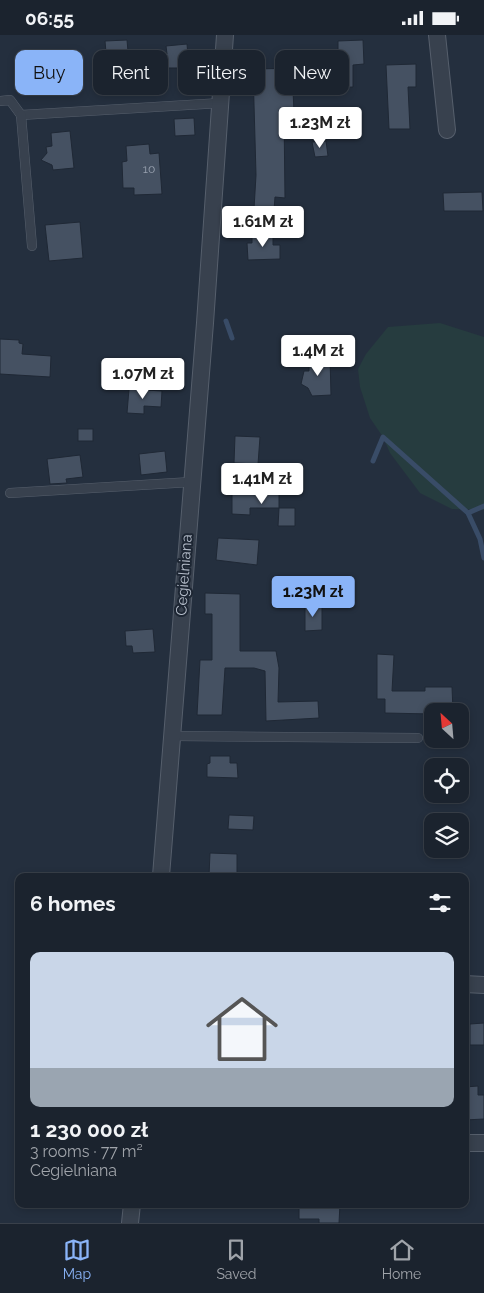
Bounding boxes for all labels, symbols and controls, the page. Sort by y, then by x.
text: 06:55 [25,7,74,29]
chip: Buy [15,50,83,95]
chip: Rent [93,50,168,95]
chip: Filters [178,50,265,95]
chip: New [275,50,349,95]
pin: 1.23M zł [268,107,372,149]
text: 1.23M zł [290,113,350,132]
house number: 10 [143,162,155,176]
pin: 1.61M zł [211,205,315,248]
text: 1.61M zł [233,212,293,231]
pin: 1.4M zł [272,335,364,377]
text: 1.4M zł [292,341,344,360]
pin: 1.07M zł [91,357,195,400]
text: 1.07M zł [112,364,174,383]
pin: 1.41M zł [210,463,314,505]
text: 1.41M zł [232,469,292,488]
street label: Cegielniana [172,534,196,616]
pin: 1.23M zł [261,575,365,618]
text: 1.23M zł [283,582,343,601]
north arrow [424,703,469,747]
map controls [424,703,469,858]
button: locate [424,758,469,803]
button: layers [424,813,469,858]
icon: filters [426,889,454,917]
text: 6 homes [30,891,116,916]
icon: home [197,984,287,1074]
text: 1 230 000 zł [30,1117,148,1142]
text: 3 rooms · 77 m² [30,1142,143,1161]
text: Cegielniana [30,1161,117,1180]
tab: Map [63,1236,91,1282]
tab: Saved [216,1236,256,1282]
tab: Home [382,1236,421,1282]

